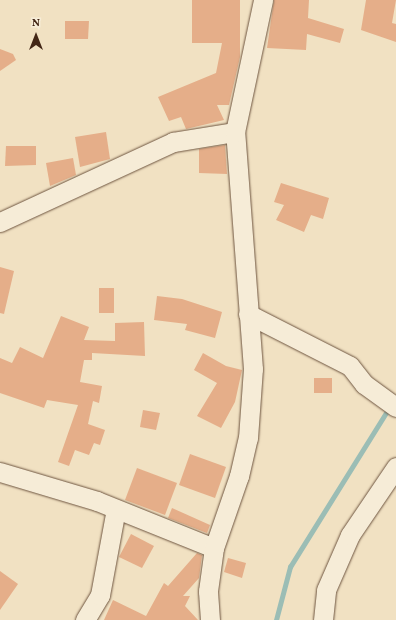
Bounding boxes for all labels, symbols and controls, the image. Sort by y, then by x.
north arrow [16,16,56,56]
text: N [32,16,40,31]

